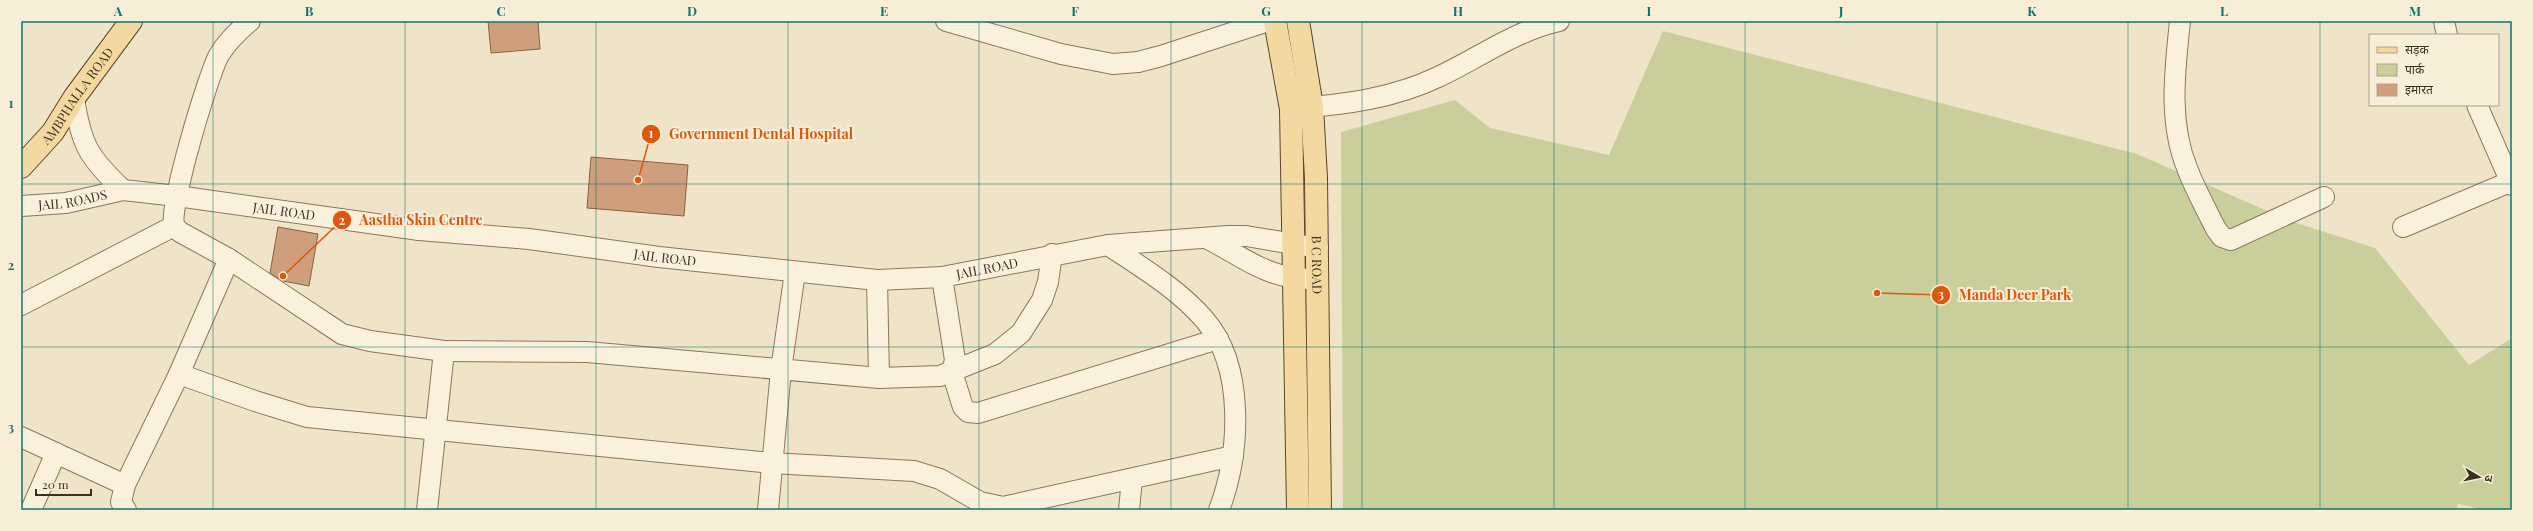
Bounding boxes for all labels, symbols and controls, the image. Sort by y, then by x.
text: A [113,2,123,19]
text: B [305,2,314,19]
text: C [496,2,506,19]
text: D [687,2,697,19]
text: E [880,2,888,19]
text: F [1071,2,1079,19]
text: G [1261,2,1271,19]
text: H [1453,2,1463,19]
text: I [1647,2,1652,19]
text: J [1838,2,1844,19]
text: K [2027,2,2037,19]
text: L [2220,2,2228,19]
text: M [2409,2,2421,19]
legend [2369,34,2499,106]
text: सड़क [2405,41,2430,57]
street label: AMBPHALLA ROAD [36,44,117,148]
text: पार्क [2405,61,2425,77]
text: इमारत [2405,81,2434,97]
text: 1 [9,94,14,111]
callout: Government Dental Hospital [641,121,862,147]
text: Government Dental Hospital [669,124,854,143]
text: 1 [649,125,654,141]
street label: JAIL ROADS [37,185,108,213]
street label: JAIL ROAD [251,198,316,223]
callout: Aastha Skin Centre [332,207,491,233]
text: Aastha Skin Centre [358,210,483,229]
text: 2 [339,212,345,228]
street label: B C ROAD [1309,235,1326,294]
street label: JAIL ROAD [632,244,697,269]
street label: JAIL ROAD [954,254,1019,282]
text: 2 [8,256,15,273]
callout: Manda Deer Park [1931,282,2080,308]
text: Manda Deer Park [1959,285,2072,304]
text: 3 [1938,286,1944,302]
text: 3 [8,418,14,435]
north arrow [2459,457,2499,497]
scale bar [36,471,91,497]
text: उ [2481,474,2497,484]
text: 20 m [42,476,69,492]

